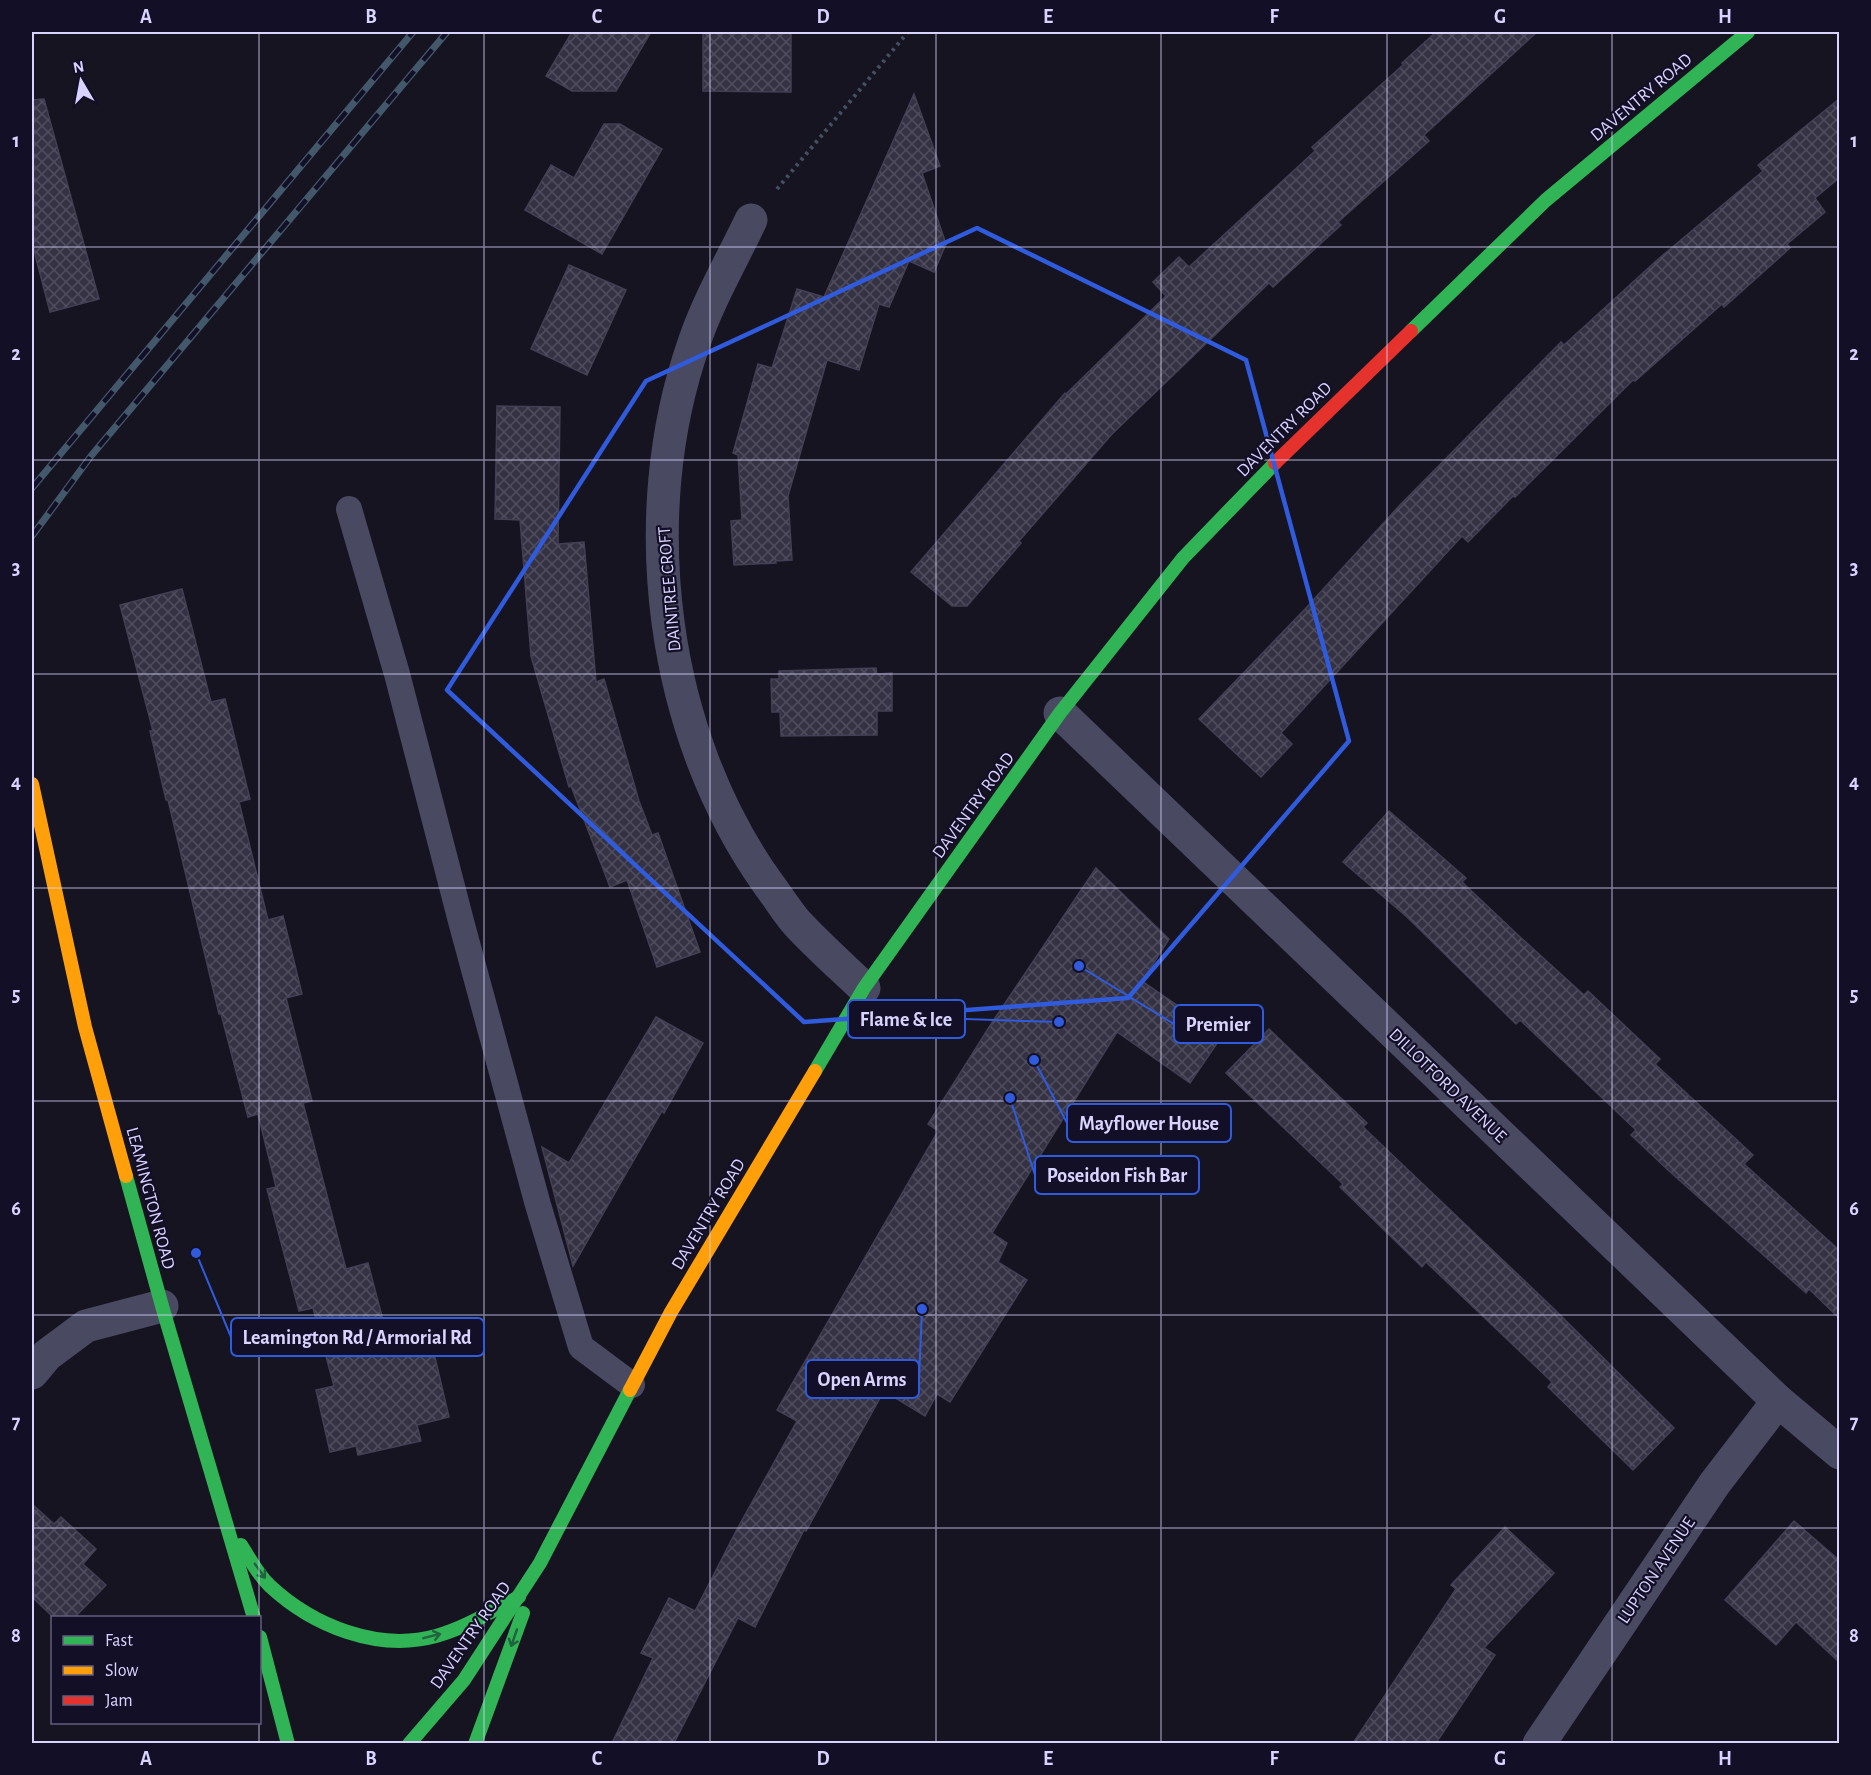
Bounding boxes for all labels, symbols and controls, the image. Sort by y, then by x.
text: A [140,7,152,27]
text: B [365,7,377,27]
text: C [592,7,603,27]
text: D [816,7,830,27]
text: E [1043,7,1053,27]
text: F [1269,7,1279,27]
text: G [1494,7,1506,27]
text: H [1718,7,1732,27]
street label: DAVENTRY ROAD [1588,50,1696,145]
north arrow [51,51,111,111]
text: N [72,58,85,76]
text: 1 [12,131,20,151]
text: 1 [1850,131,1858,151]
text: 2 [11,344,21,364]
text: 2 [1849,344,1859,364]
street label: DAVENTRY ROAD [1234,379,1336,481]
street label: DAINTREE CROFT [656,525,684,652]
text: 3 [12,558,20,578]
text: 3 [1850,558,1858,578]
street label: DAVENTRY ROAD [929,749,1018,862]
text: 4 [11,772,21,792]
text: 4 [1849,772,1859,792]
text: 5 [12,985,20,1005]
text: 5 [1850,985,1858,1005]
callout: Flame & Ice [848,1000,965,1038]
callout: Premier [1174,1005,1263,1043]
text: Flame & Ice [860,1010,952,1030]
text: Premier [1185,1015,1251,1035]
street label: DILLOTFORD AVENUE [1385,1025,1510,1146]
callout: Mayflower House [1067,1104,1231,1142]
text: Mayflower House [1079,1114,1219,1134]
street label: LEAMINGTON ROAD [122,1125,178,1271]
street label: DAVENTRY ROAD [669,1156,749,1273]
callout: Poseidon Fish Bar [1035,1156,1199,1194]
text: Poseidon Fish Bar [1047,1166,1187,1186]
text: 6 [11,1199,21,1219]
text: 6 [1849,1199,1859,1219]
callout: Leamington Rd / Armorial Rd [231,1318,484,1356]
text: Leamington Rd / Armorial Rd [242,1328,472,1348]
callout: Open Arms [806,1360,919,1398]
text: Open Arms [818,1370,907,1390]
text: 7 [12,1412,21,1432]
text: 7 [1850,1412,1859,1432]
street label: LUPTON AVENUE [1615,1514,1699,1627]
one-way arrow [253,1563,266,1579]
street label: DAVENTRY ROAD [427,1579,514,1692]
legend [51,1616,261,1724]
text: 8 [11,1626,21,1646]
text: 8 [1849,1626,1859,1646]
one-way arrow [508,1628,519,1647]
one-way arrow [422,1629,441,1641]
text: Fast [105,1632,133,1650]
text: Slow [105,1662,138,1680]
text: Jam [105,1692,133,1710]
text: A [140,1749,152,1769]
text: B [365,1749,377,1769]
text: C [592,1749,603,1769]
text: D [816,1749,830,1769]
text: E [1043,1749,1053,1769]
text: F [1269,1749,1279,1769]
text: G [1494,1749,1506,1769]
text: H [1718,1749,1732,1769]

